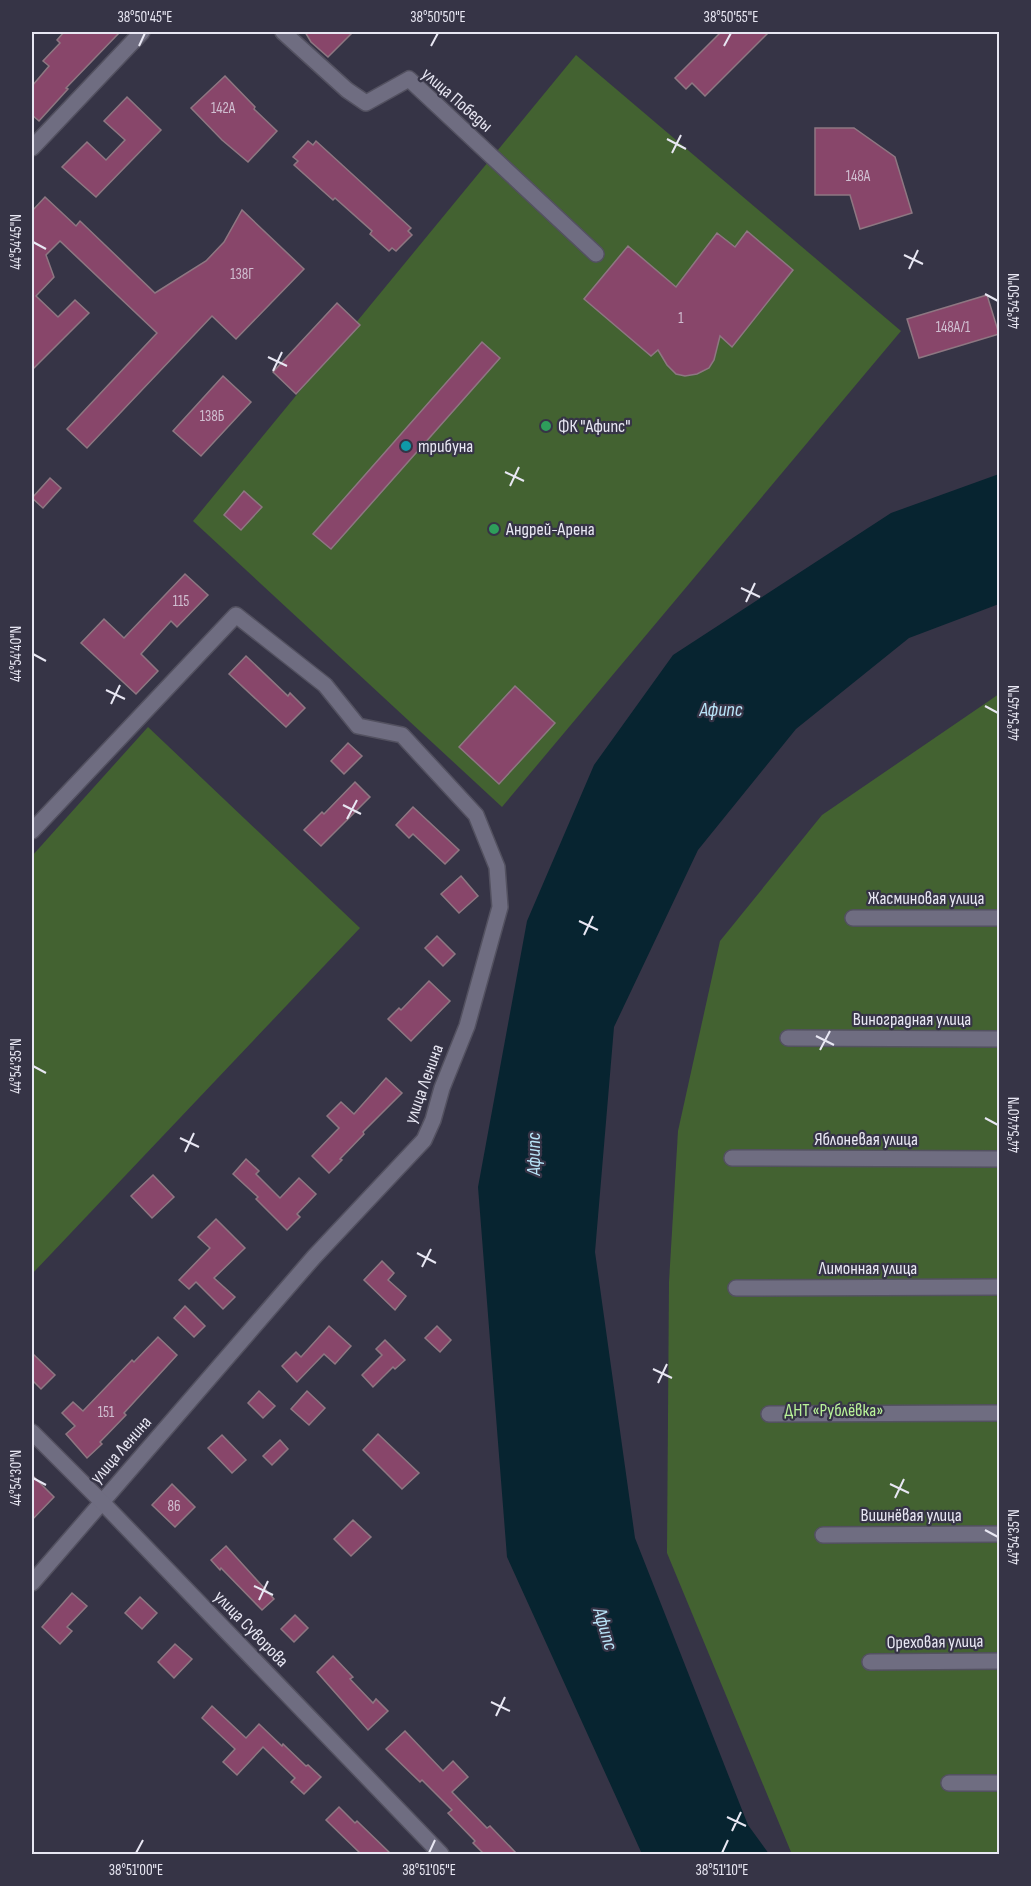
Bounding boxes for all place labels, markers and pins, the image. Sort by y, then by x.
place label: ФК "Афипс" [558,416,631,437]
marker: ФК "Афипс" [539,419,553,433]
place label: трибуна [418,436,473,457]
marker: трибуна [399,439,413,453]
place label: Андрей-Арена [505,519,595,540]
marker: Андрей-Арена [487,522,501,536]

